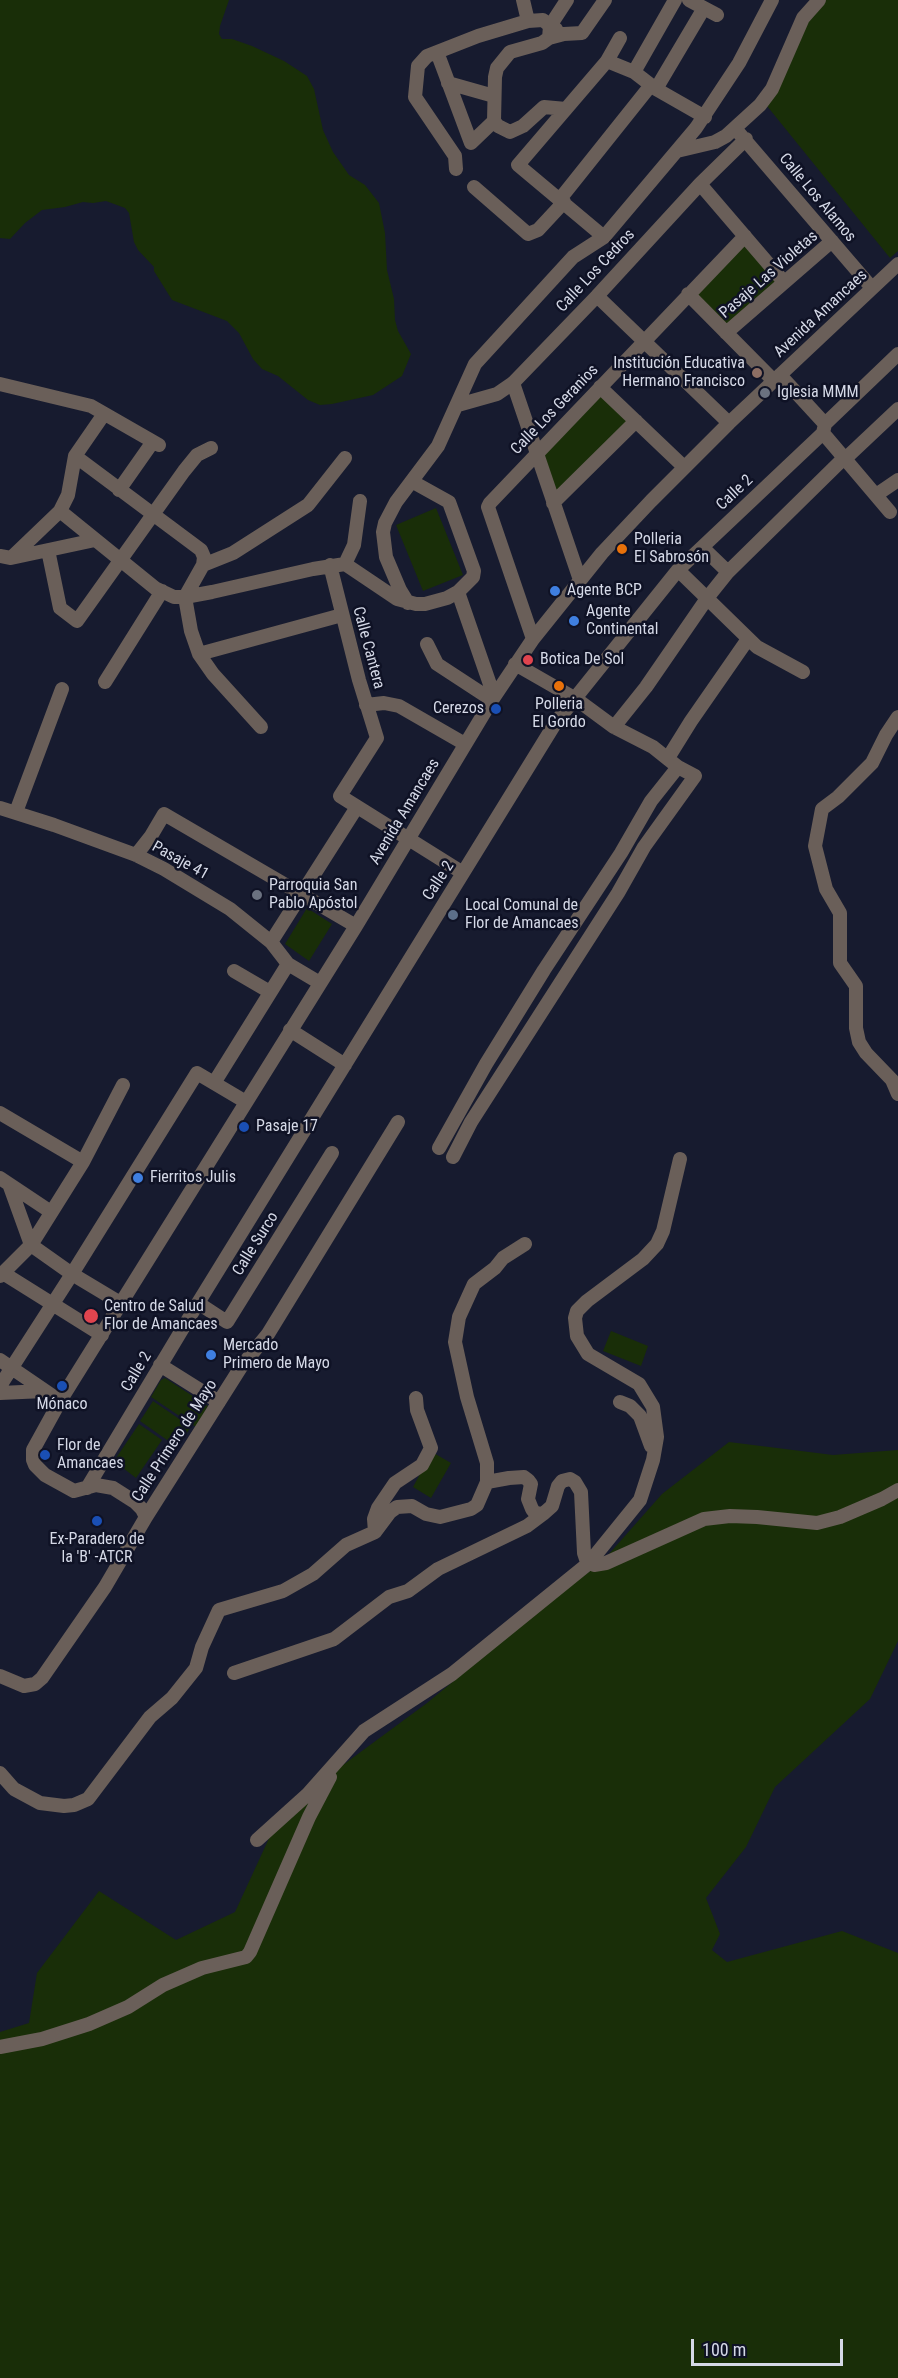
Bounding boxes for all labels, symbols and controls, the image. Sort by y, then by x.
street label: Calle Los Alamos [774,150,860,246]
street label: Calle Los Cedros [553,226,639,316]
street label: Pasaje Las Violetas [716,227,822,323]
street label: Avenida Amancaes [770,266,872,362]
place label: Institución Educativa Hermano Francisco [613,354,745,392]
street label: Calle Los Geranios [507,361,603,459]
marker: Institución Educativa Hermano Francisco [750,366,764,380]
place label: Iglesia MMM [777,383,859,403]
marker: Iglesia MMM [758,386,772,400]
street label: Calle 2 [713,471,757,515]
place label: Polleria El Sabrosón [634,530,709,568]
marker: Polleria El Sabrosón [615,542,629,556]
place label: Agente BCP [567,581,642,601]
marker: Agente BCP [548,584,562,598]
place label: Agente Continental [586,602,658,640]
street label: Calle Cantera [348,605,388,691]
marker: Agente Continental [567,614,581,628]
place label: Botica De Sol [540,650,624,670]
marker: Botica De Sol [521,653,535,667]
marker: Polleria El Gordo [552,679,566,693]
place label: Polleria El Gordo [532,695,586,733]
place label: Cerezos [433,699,484,719]
marker: Cerezos [489,702,503,716]
street label: Avenida Amancaes [366,755,444,869]
street label: Pasaje 41 [148,838,212,884]
street label: Calle 2 [419,858,459,904]
place label: Parroquia San Pablo Apóstol [269,876,358,914]
marker: Parroquia San Pablo Apóstol [250,888,264,902]
place label: Local Comunal de Flor de Amancaes [465,896,579,934]
marker: Local Comunal de Flor de Amancaes [446,908,460,922]
place label: Pasaje 17 [256,1117,318,1137]
marker: Pasaje 17 [237,1120,251,1134]
place label: Fierritos Julis [150,1168,236,1188]
marker: Fierritos Julis [131,1171,145,1185]
street label: Calle Surco [229,1209,283,1279]
place label: Centro de Salud Flor de Amancaes [104,1297,218,1335]
marker: Centro de Salud Flor de Amancaes [82,1307,100,1325]
place label: Mercado Primero de Mayo [223,1336,330,1374]
marker: Mercado Primero de Mayo [204,1348,218,1362]
street label: Calle 2 [118,1349,156,1395]
street label: Calle Primero de Mayo [128,1376,222,1506]
marker: Mónaco [55,1379,69,1393]
place label: Mónaco [37,1395,87,1415]
place label: Flor de Amancaes [57,1436,124,1474]
marker: Flor de Amancaes [38,1448,52,1462]
marker: Ex-Paradero de la 'B' -ATCR [90,1514,104,1528]
place label: Ex-Paradero de la 'B' -ATCR [50,1530,144,1568]
scale bar [694,2327,846,2365]
text: 100 m [702,2339,746,2360]

